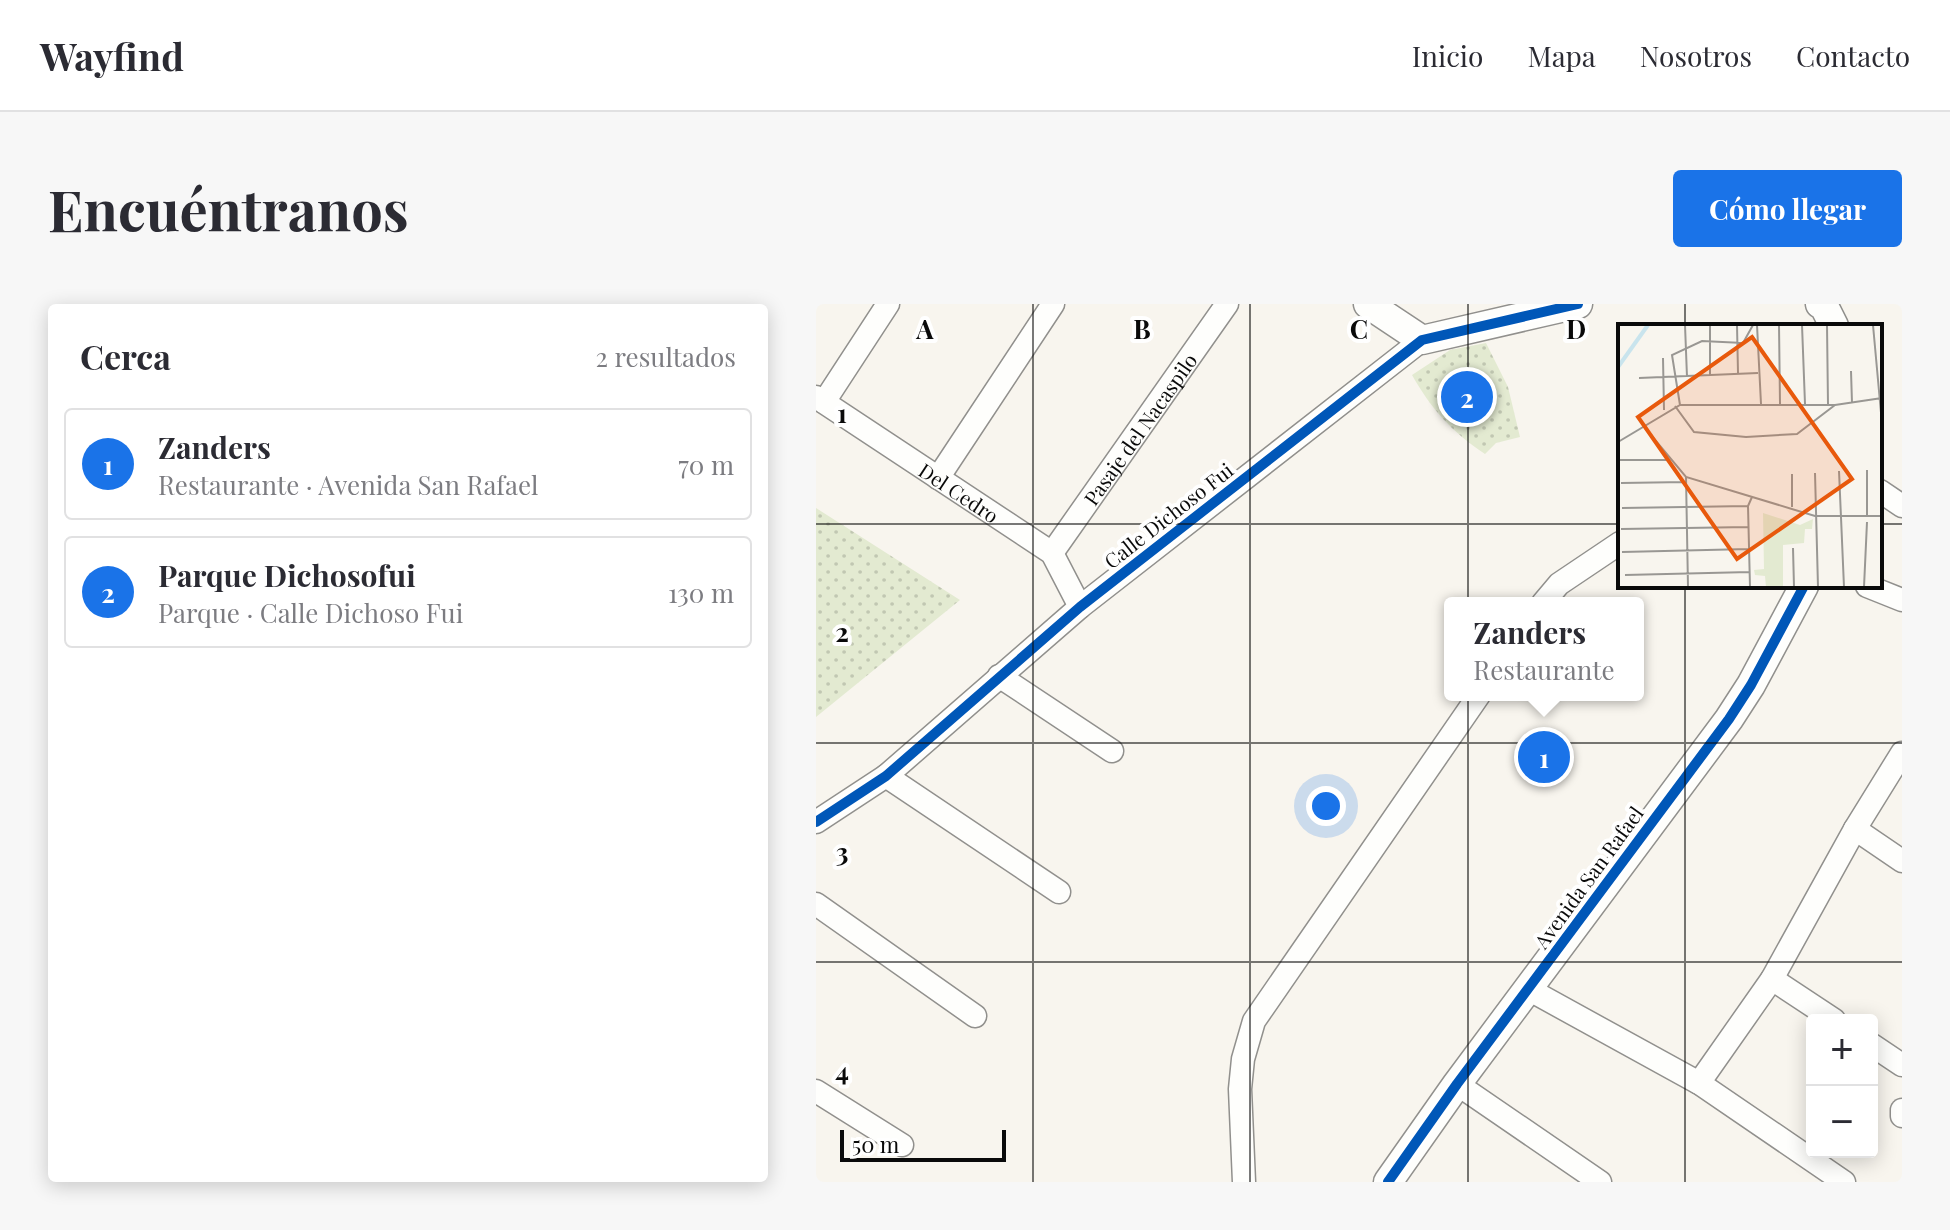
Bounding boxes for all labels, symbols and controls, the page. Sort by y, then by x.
text: Wayfind [40,30,184,81]
text: Inicio [1412,37,1483,74]
text: Mapa [1527,37,1596,74]
text: Nosotros [1640,37,1752,74]
text: Contacto [1796,37,1910,74]
button: Cómo llegar [1673,170,1902,247]
text: Encuéntranos [48,171,409,246]
text: A [915,311,934,346]
text: B [1133,311,1151,346]
text: C [1350,311,1368,346]
text: D [1566,311,1586,346]
inset map [1618,324,1882,588]
text: Cerca [80,333,171,379]
text: 2 resultados [596,339,736,374]
street label: Pasaje del Nacaspilo [1077,347,1202,510]
pin: 2 [1441,367,1493,427]
text: 1 [837,395,847,430]
text: Zanders [158,427,271,467]
text: 1 [103,447,113,482]
text: 70 m [678,447,734,482]
street label: Del Cedro [914,456,1005,528]
street label: Calle Dichoso Fui [1098,456,1238,574]
text: Restaurante · Avenida San Rafael [158,467,539,502]
text: Parque Dichosofui [158,555,416,595]
text: 2 [101,575,115,610]
text: 130 m [668,575,734,610]
text: Parque · Calle Dichoso Fui [158,595,463,630]
popup [1444,597,1644,701]
text: Zanders [1473,612,1586,652]
text: 2 [835,614,849,649]
text: Restaurante [1473,652,1615,687]
pin: 1 [1518,727,1570,787]
your location [1306,786,1346,826]
street label: Avenida San Rafael [1527,800,1649,954]
text: 3 [836,834,848,869]
map controls [1806,1014,1878,1158]
button: + [1806,1014,1878,1086]
text: 4 [835,1053,849,1088]
button: − [1806,1086,1878,1158]
scale bar [840,1126,1006,1162]
text: 50 m [852,1129,899,1159]

